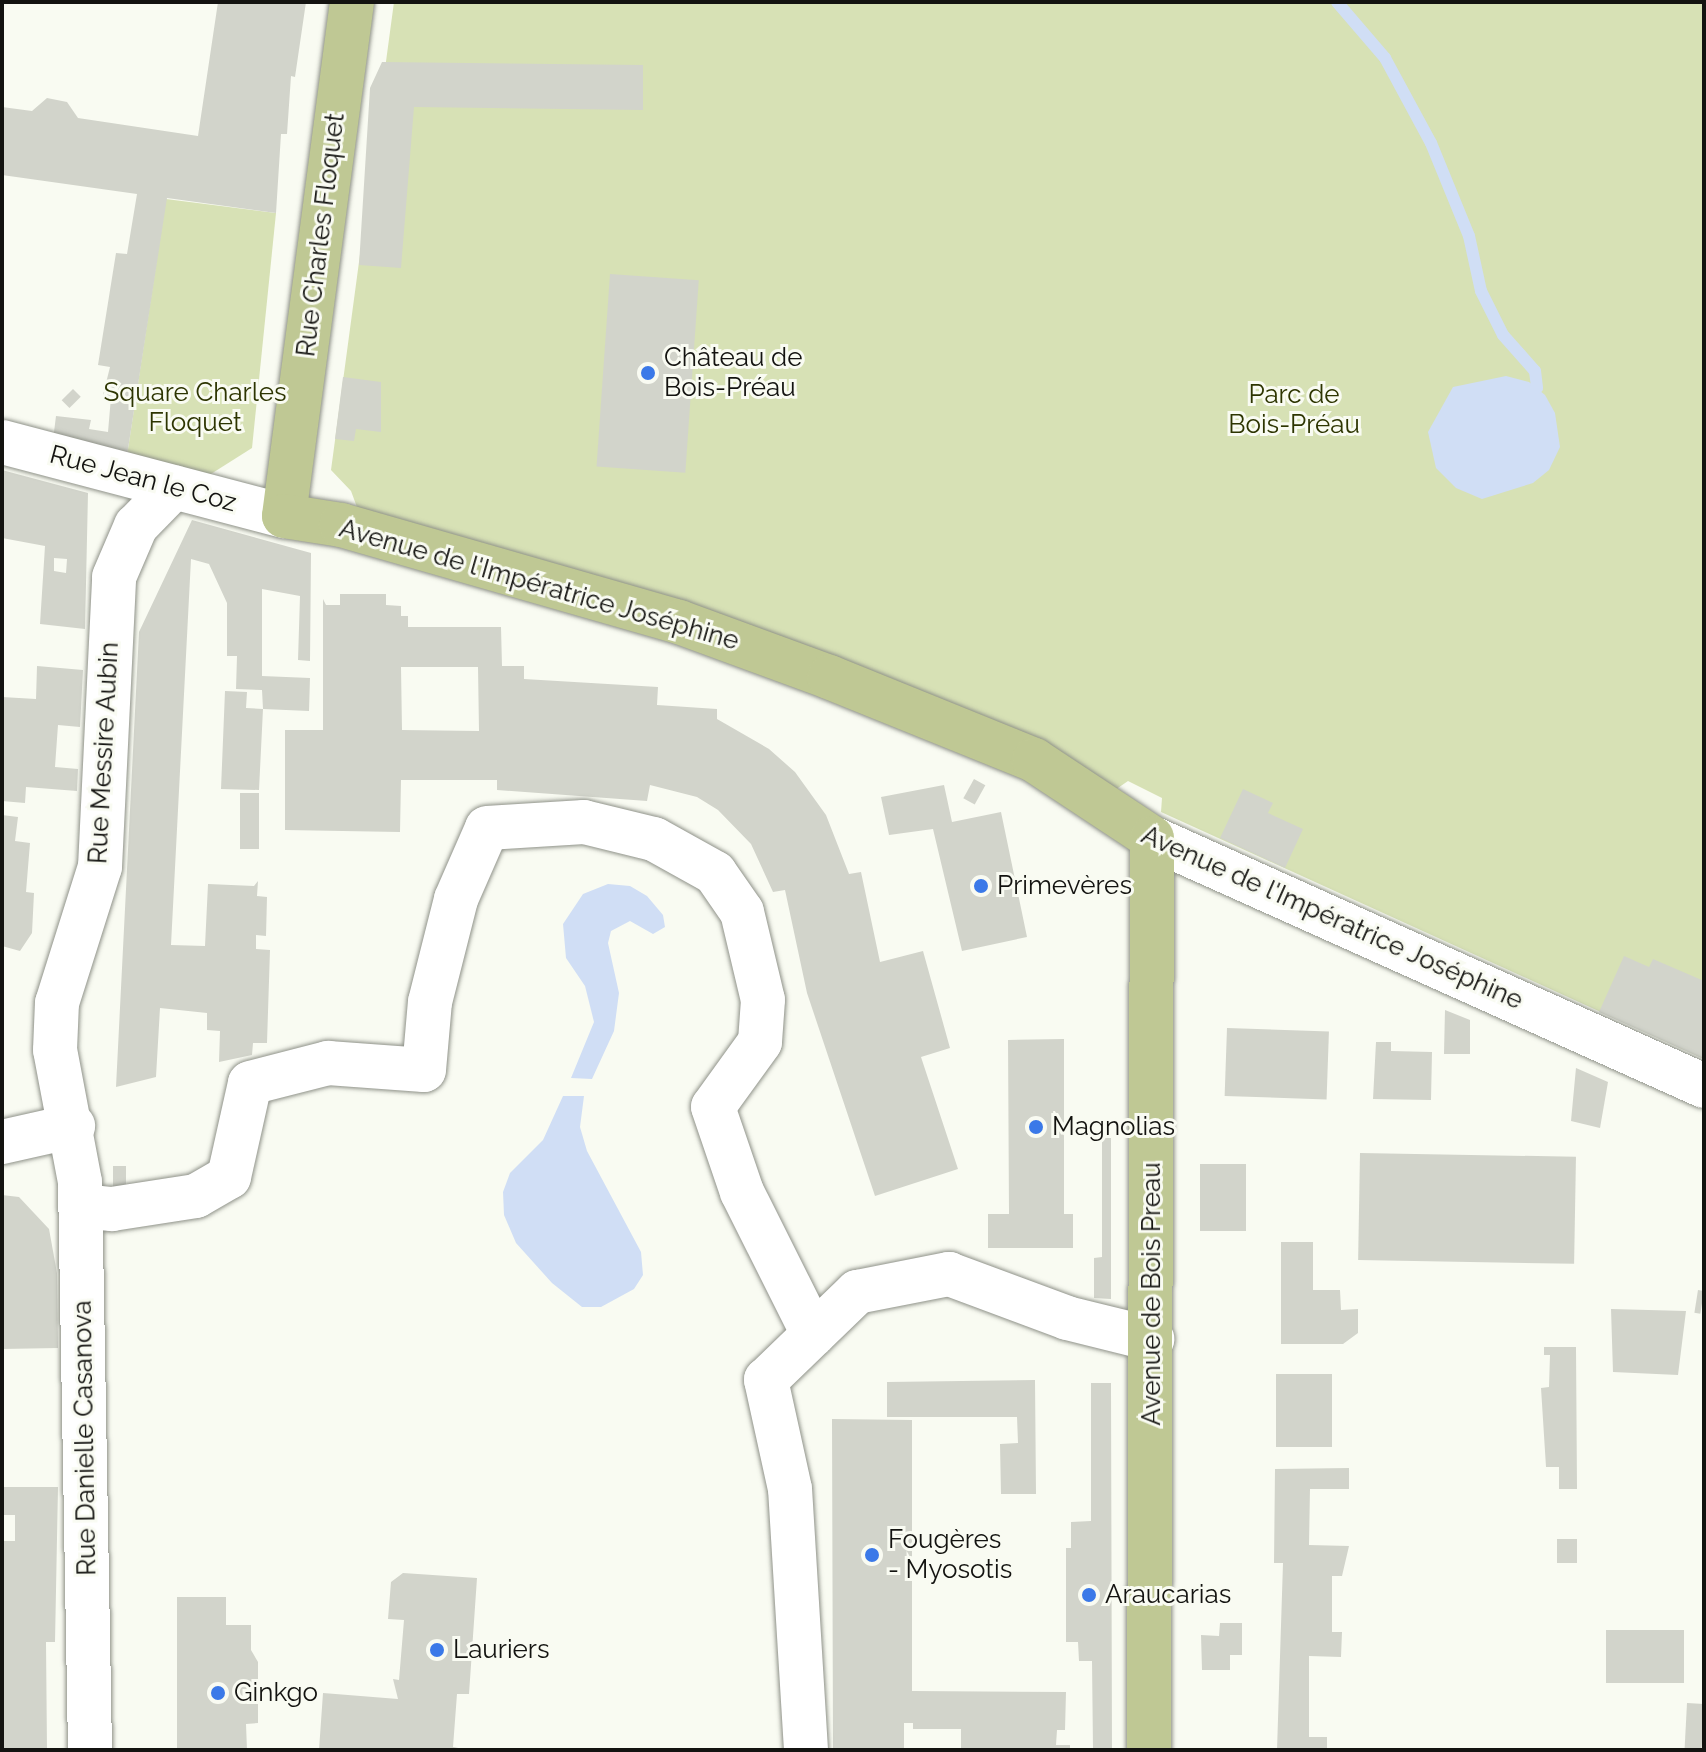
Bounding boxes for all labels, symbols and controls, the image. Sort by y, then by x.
street label: Rue Charles Floquet [291,111,351,359]
place label: Château de Bois-Préau [664,342,802,404]
marker: Château de Bois-Préau [639,364,657,382]
park label: Square Charles Floquet [103,377,287,438]
park label: Parc de Bois-Préau [1228,379,1360,440]
street label: Rue Jean le Coz [46,439,240,519]
street label: Avenue de l'Impératrice Joséphine [335,513,743,657]
street label: Rue Messire Aubin [83,641,125,865]
street label: Avenue de l'Impératrice Joséphine [1136,819,1528,1017]
place label: Primevères [997,870,1132,902]
marker: Primevères [972,877,990,895]
place label: Magnolias [1052,1111,1175,1143]
marker: Magnolias [1027,1118,1045,1136]
street label: Avenue de Bois Preau [1136,1162,1168,1426]
street label: Rue Danielle Casanova [67,1300,103,1576]
place label: Fougères - Myosotis [888,1524,1012,1586]
marker: Fougères - Myosotis [863,1546,881,1564]
place label: Araucarias [1105,1579,1231,1611]
marker: Araucarias [1080,1586,1098,1604]
place label: Lauriers [453,1634,550,1666]
marker: Lauriers [428,1641,446,1659]
place label: Ginkgo [234,1677,318,1709]
marker: Ginkgo [209,1684,227,1702]

